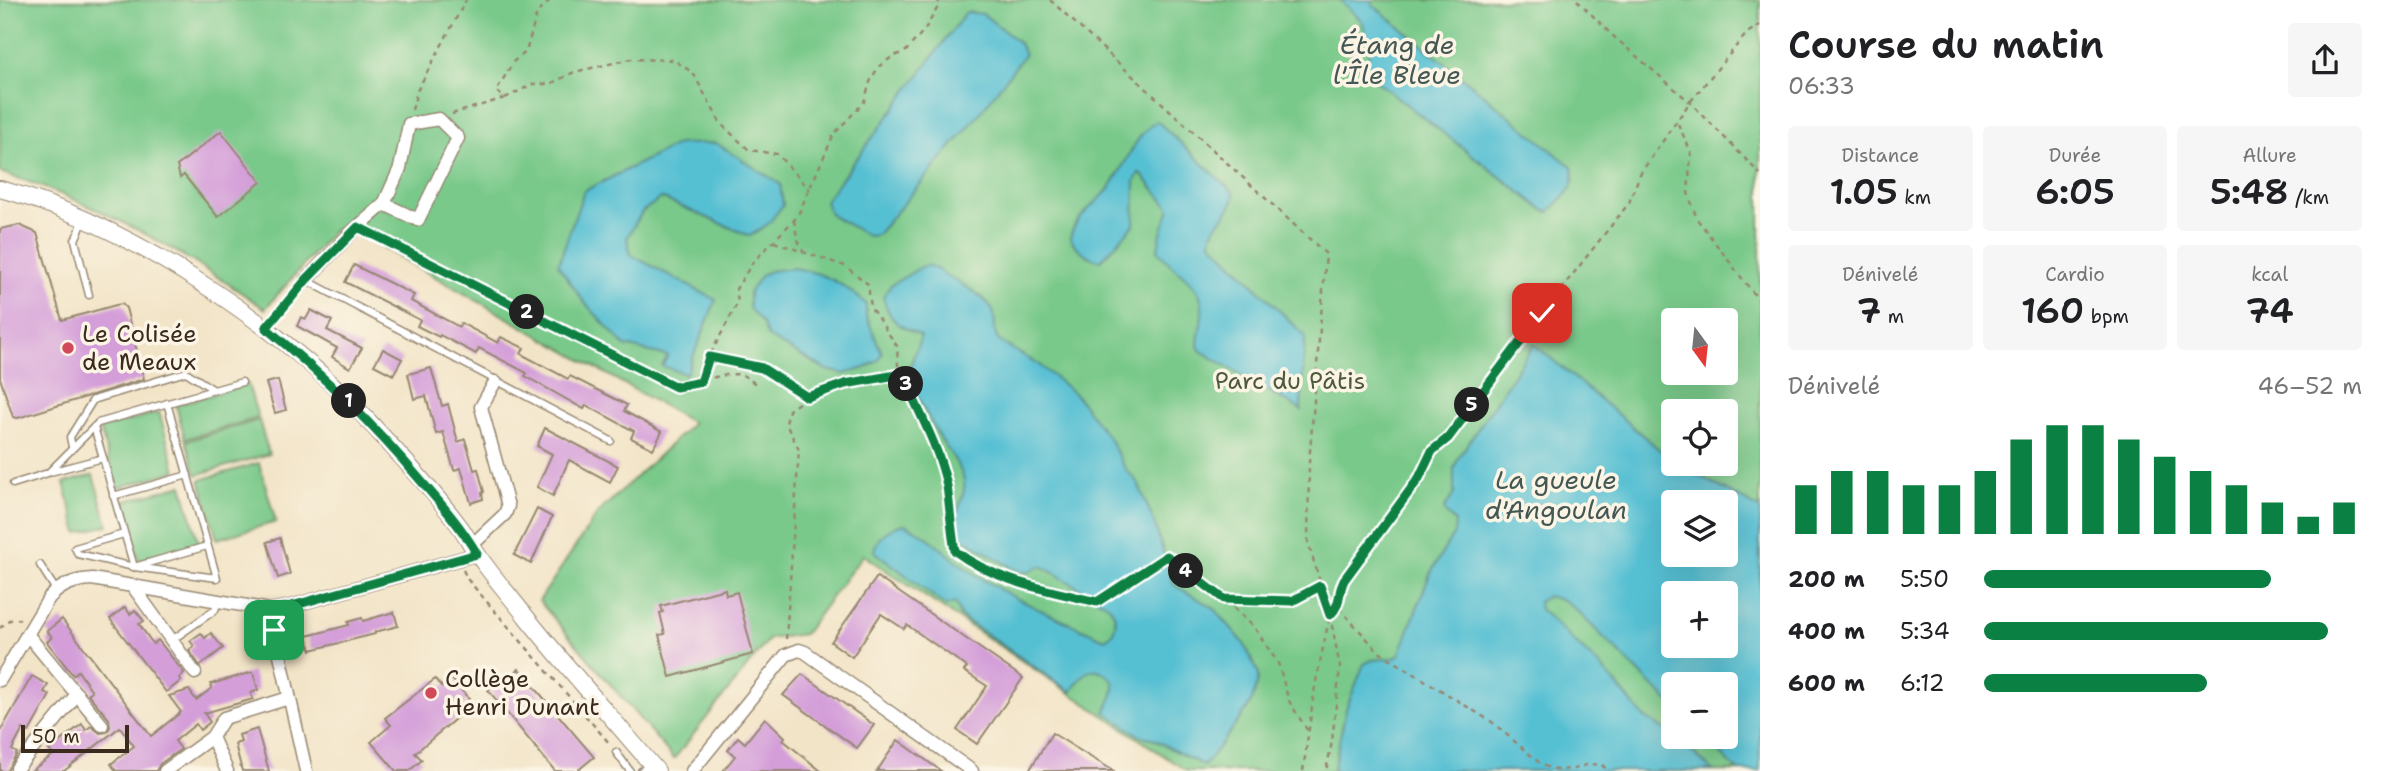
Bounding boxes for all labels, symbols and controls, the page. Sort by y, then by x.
text: Course du matin [1788,19,2104,70]
button: share [2288,23,2362,97]
water label: Étang de l'Île Bleue [1333,27,1461,92]
text: 06:33 [1788,71,1855,101]
text: Distance [1841,143,1919,168]
text: Durée [2049,143,2101,168]
text: Allure [2243,143,2297,168]
text: 1.05 [1830,168,1898,215]
text: 6:05 [2035,168,2115,215]
text: 5:48 [2210,168,2289,215]
text: km [1898,185,1931,210]
text: /km [2289,185,2329,210]
text: Dénivelé [1842,262,1919,287]
text: Cardio [2045,262,2105,287]
text: kcal [2251,262,2288,287]
pin [1512,283,1572,343]
text: 7 [1857,287,1881,334]
text: 160 [2021,287,2084,334]
text: 74 [2246,287,2294,334]
pin: 2 [510,294,544,330]
icon: check [1523,294,1561,332]
text: 2 [520,299,533,324]
text: m [1881,304,1904,329]
text: bpm [2084,304,2129,329]
north arrow [1661,308,1738,385]
map controls [1661,308,1738,749]
place label: Le Colisée de Meaux [82,318,197,378]
marker: Le Colisée de Meaux [60,340,76,356]
park label: Parc du Pâtis [1215,365,1365,397]
pin: 3 [888,366,923,402]
text: 3 [899,371,912,396]
text: Dénivelé [1788,371,1880,401]
text: 46–52 m [2257,371,2362,401]
pin: 1 [332,384,366,418]
text: 1 [344,388,353,413]
pin: 5 [1454,388,1490,422]
text: 5 [1466,392,1477,417]
button: locate [1661,399,1738,476]
water label: La gueule d'Angoulan [1485,462,1627,527]
button: layers [1661,490,1738,567]
pin: 4 [1168,554,1204,588]
text: 4 [1179,558,1192,583]
text: 200 m [1788,564,1865,594]
text: 5:50 [1900,564,1949,594]
button: + [1661,581,1738,658]
pin [244,600,304,660]
icon: arrive [255,611,293,649]
text: 400 m [1788,616,1865,646]
text: 5:34 [1900,616,1950,646]
place label: Collège Henri Dunant [445,663,600,723]
text: 600 m [1788,668,1865,698]
text: 6:12 [1900,668,1945,698]
button: − [1661,672,1738,749]
marker: Collège Henri Dunant [423,685,439,701]
scale bar [21,722,130,754]
text: 50 m [32,724,80,749]

